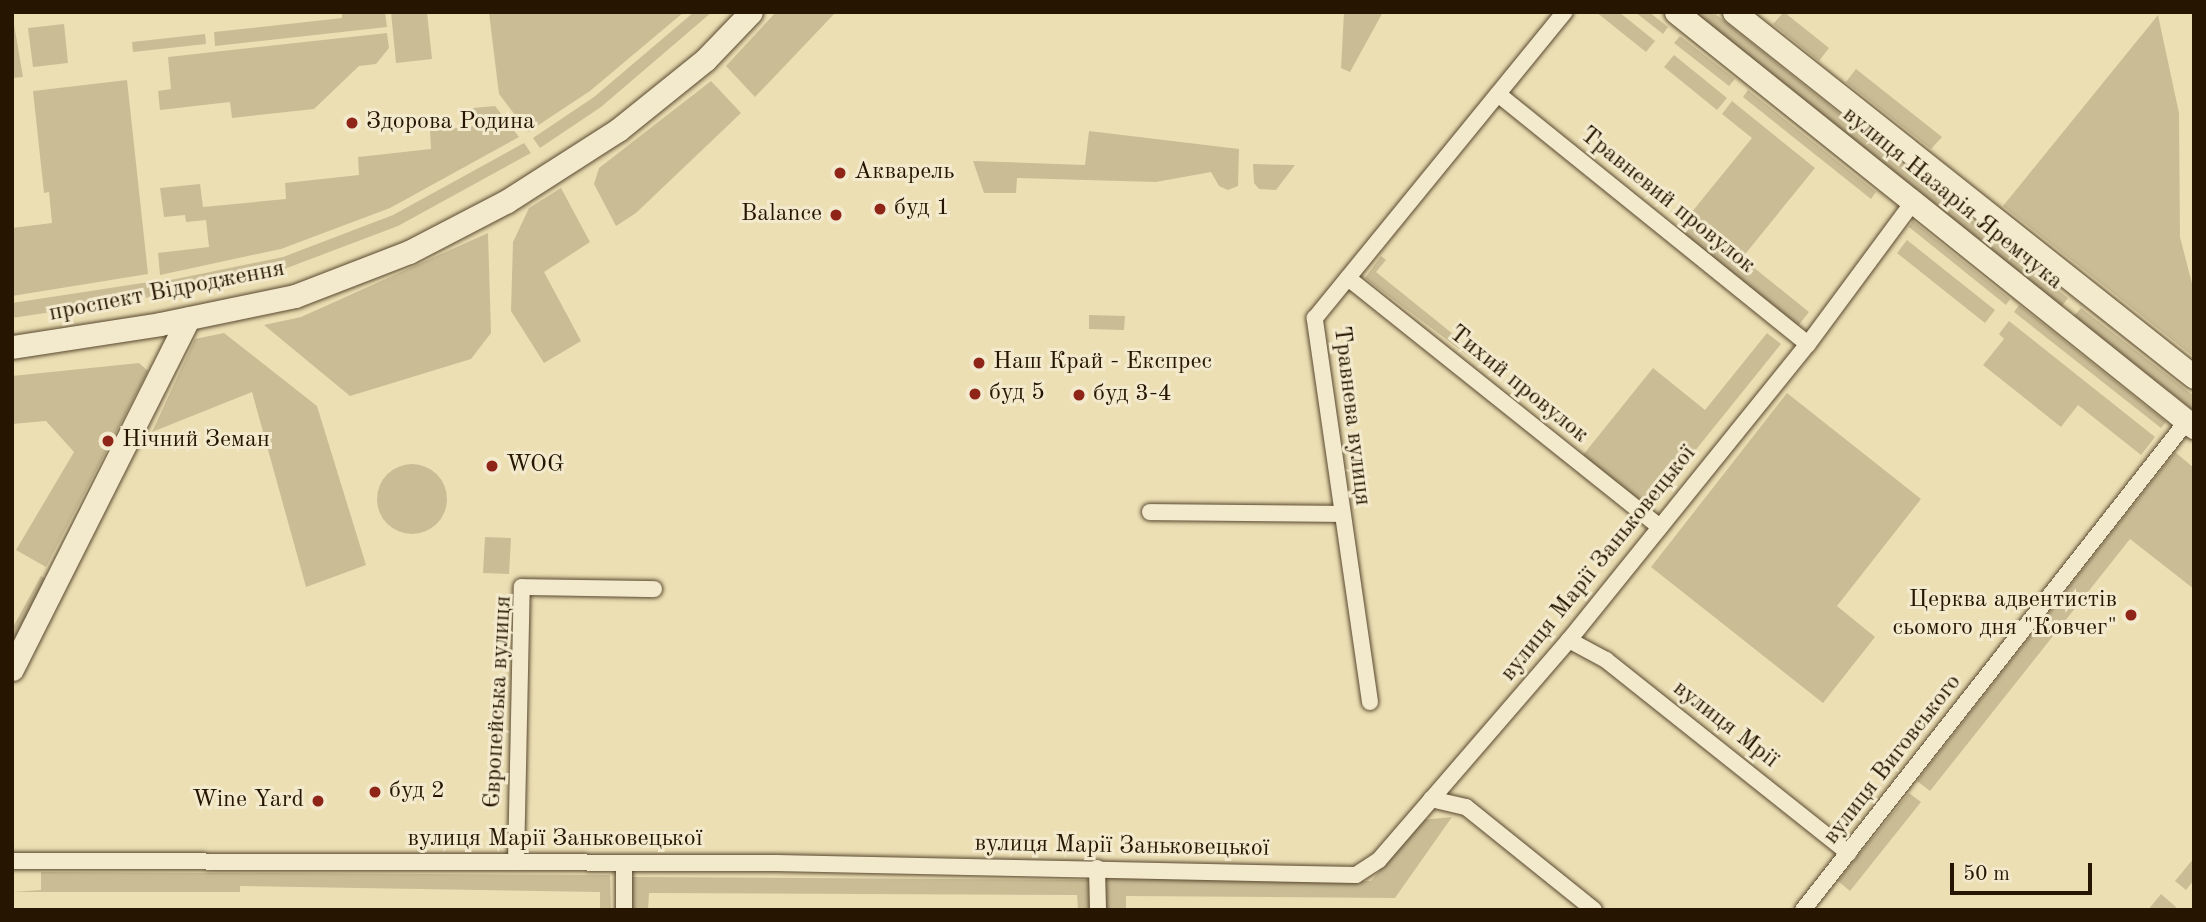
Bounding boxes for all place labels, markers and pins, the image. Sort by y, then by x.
place label: Здорова Родина [366,109,535,137]
marker: Здорова Родина [344,115,360,131]
place label: Акварель [854,159,955,187]
marker: Акварель [832,165,848,181]
place label: буд 1 [894,195,950,223]
place label: Balance [741,201,822,229]
marker: буд 1 [872,201,888,217]
marker: Balance [828,207,844,223]
place label: Наш Край - Експрес [993,349,1212,377]
marker: Наш Край - Експрес [971,355,987,371]
place label: буд 5 [989,380,1045,408]
place label: буд 3-4 [1093,381,1172,409]
marker: буд 5 [967,386,983,402]
marker: буд 3-4 [1071,387,1087,403]
place label: Нічний Земан [122,427,270,455]
marker: Нічний Земан [100,433,116,449]
place label: WOG [506,452,564,480]
marker: WOG [484,458,500,474]
place label: Церква адвентистів сьомого дня "Ковчег" [1892,587,2117,643]
marker: Церква адвентистів сьомого дня "Ковчег" [2123,607,2139,623]
place label: буд 2 [389,778,445,806]
marker: буд 2 [367,784,383,800]
place label: Wine Yard [192,787,304,815]
marker: Wine Yard [310,793,326,809]

